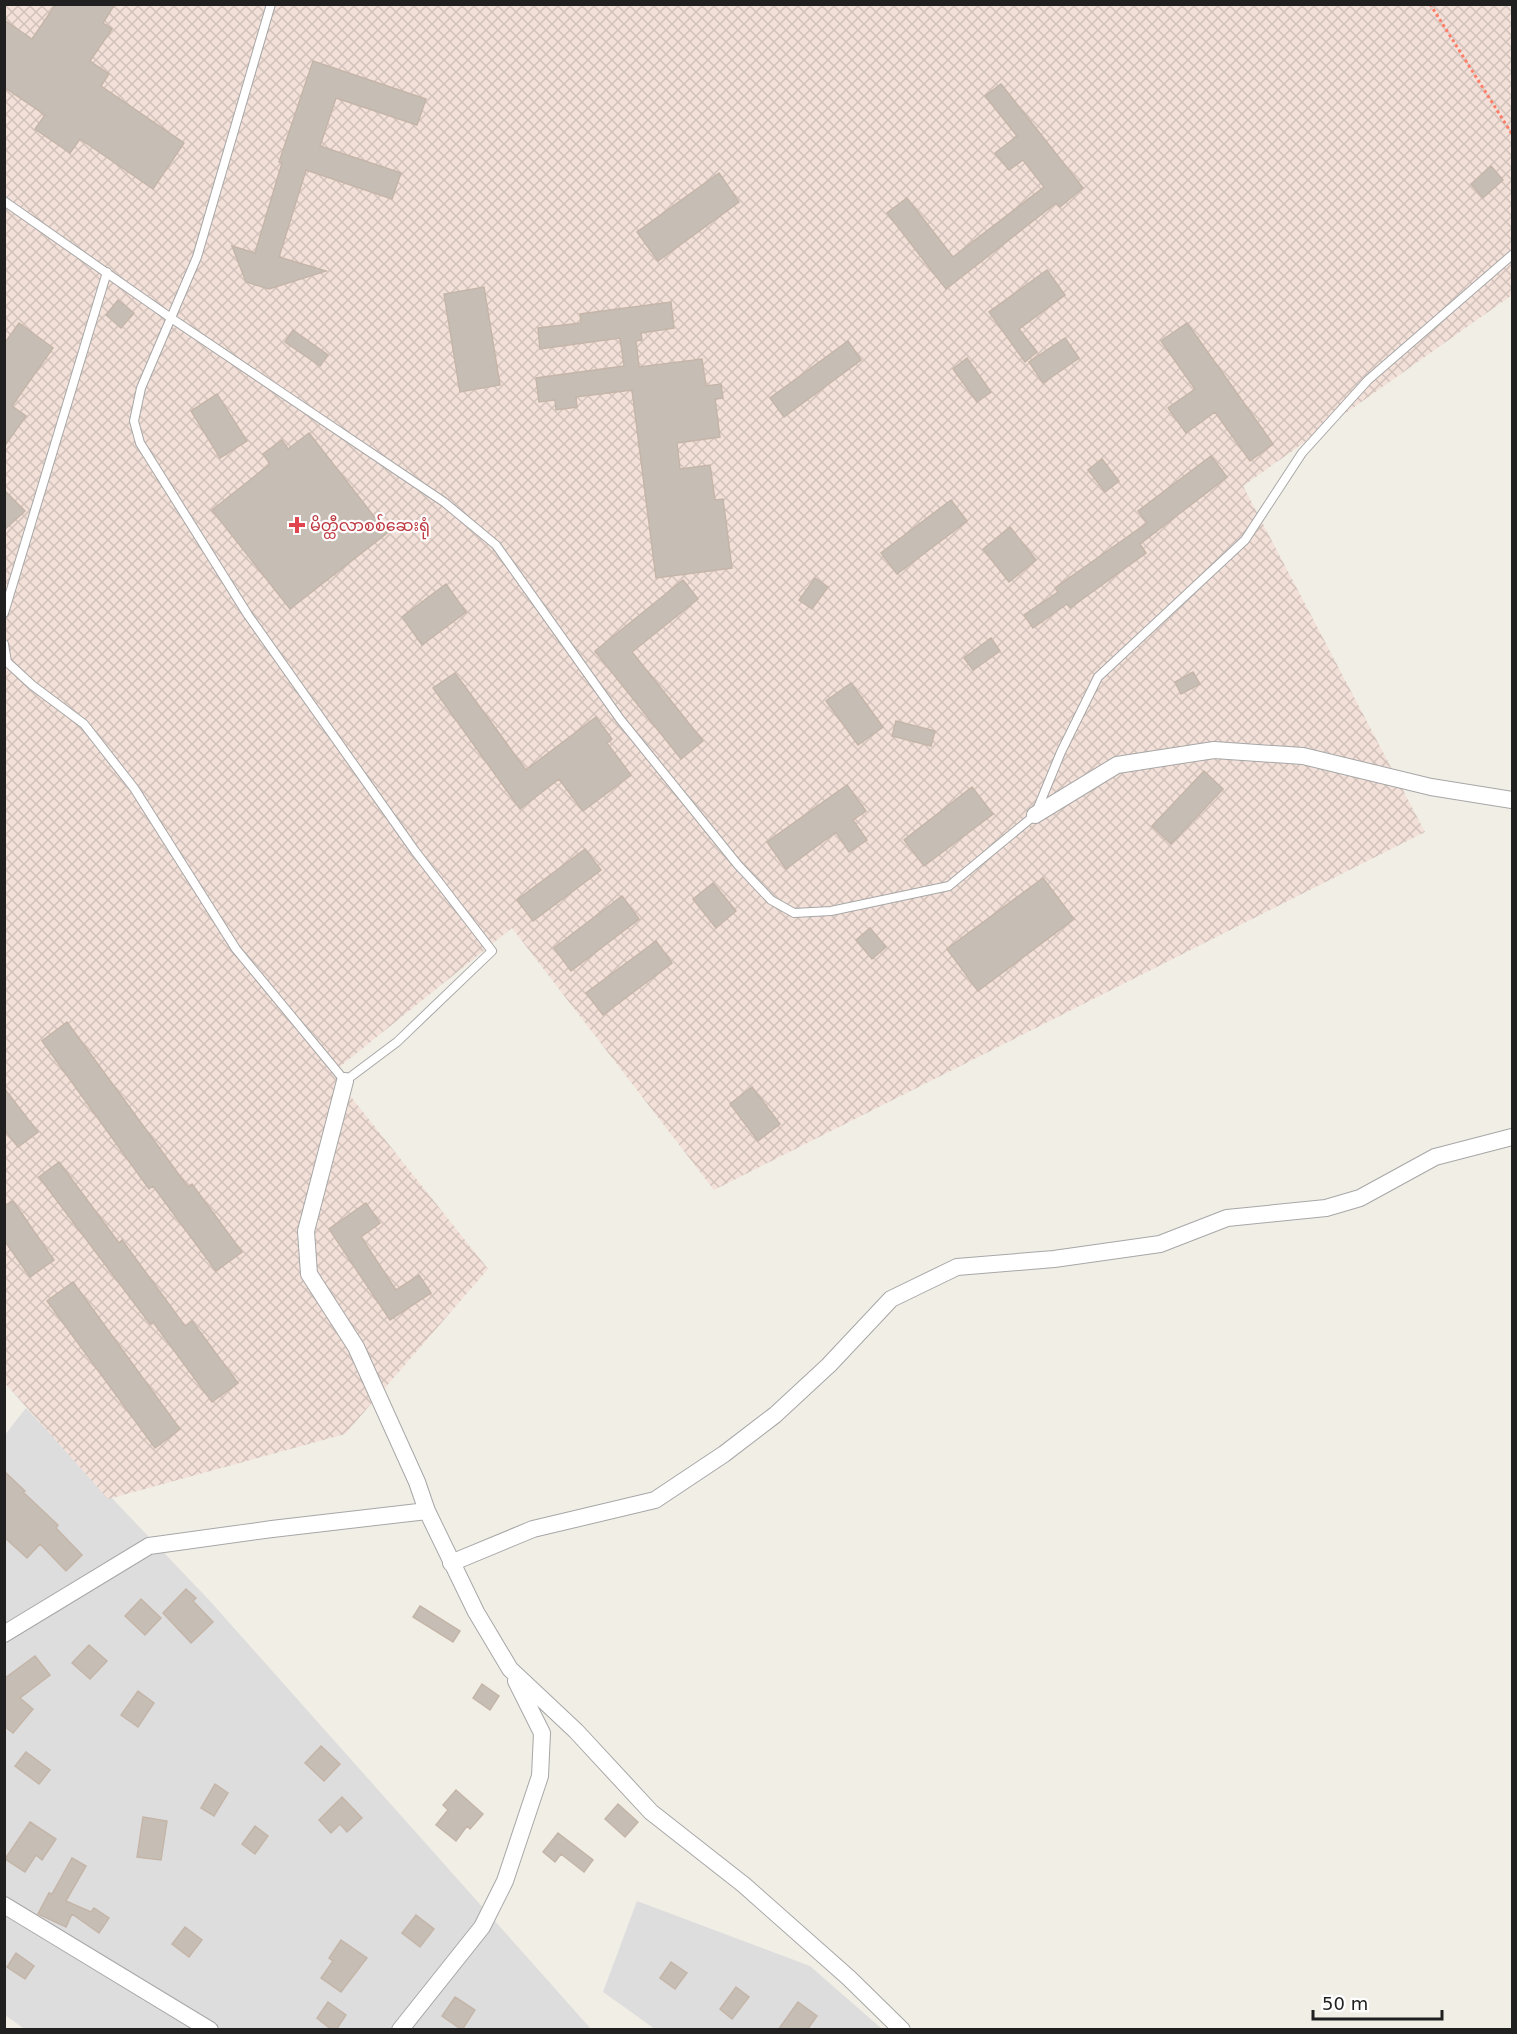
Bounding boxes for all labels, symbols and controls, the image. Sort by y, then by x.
place label: မိတ္ထီလာစစ်ဆေးရုံ [310,514,430,540]
marker: မိတ္ထီလာစစ်ဆေးရုံ [288,516,306,534]
scale bar [1313,1983,1442,2021]
text: 50 m [1322,1993,1368,2014]

